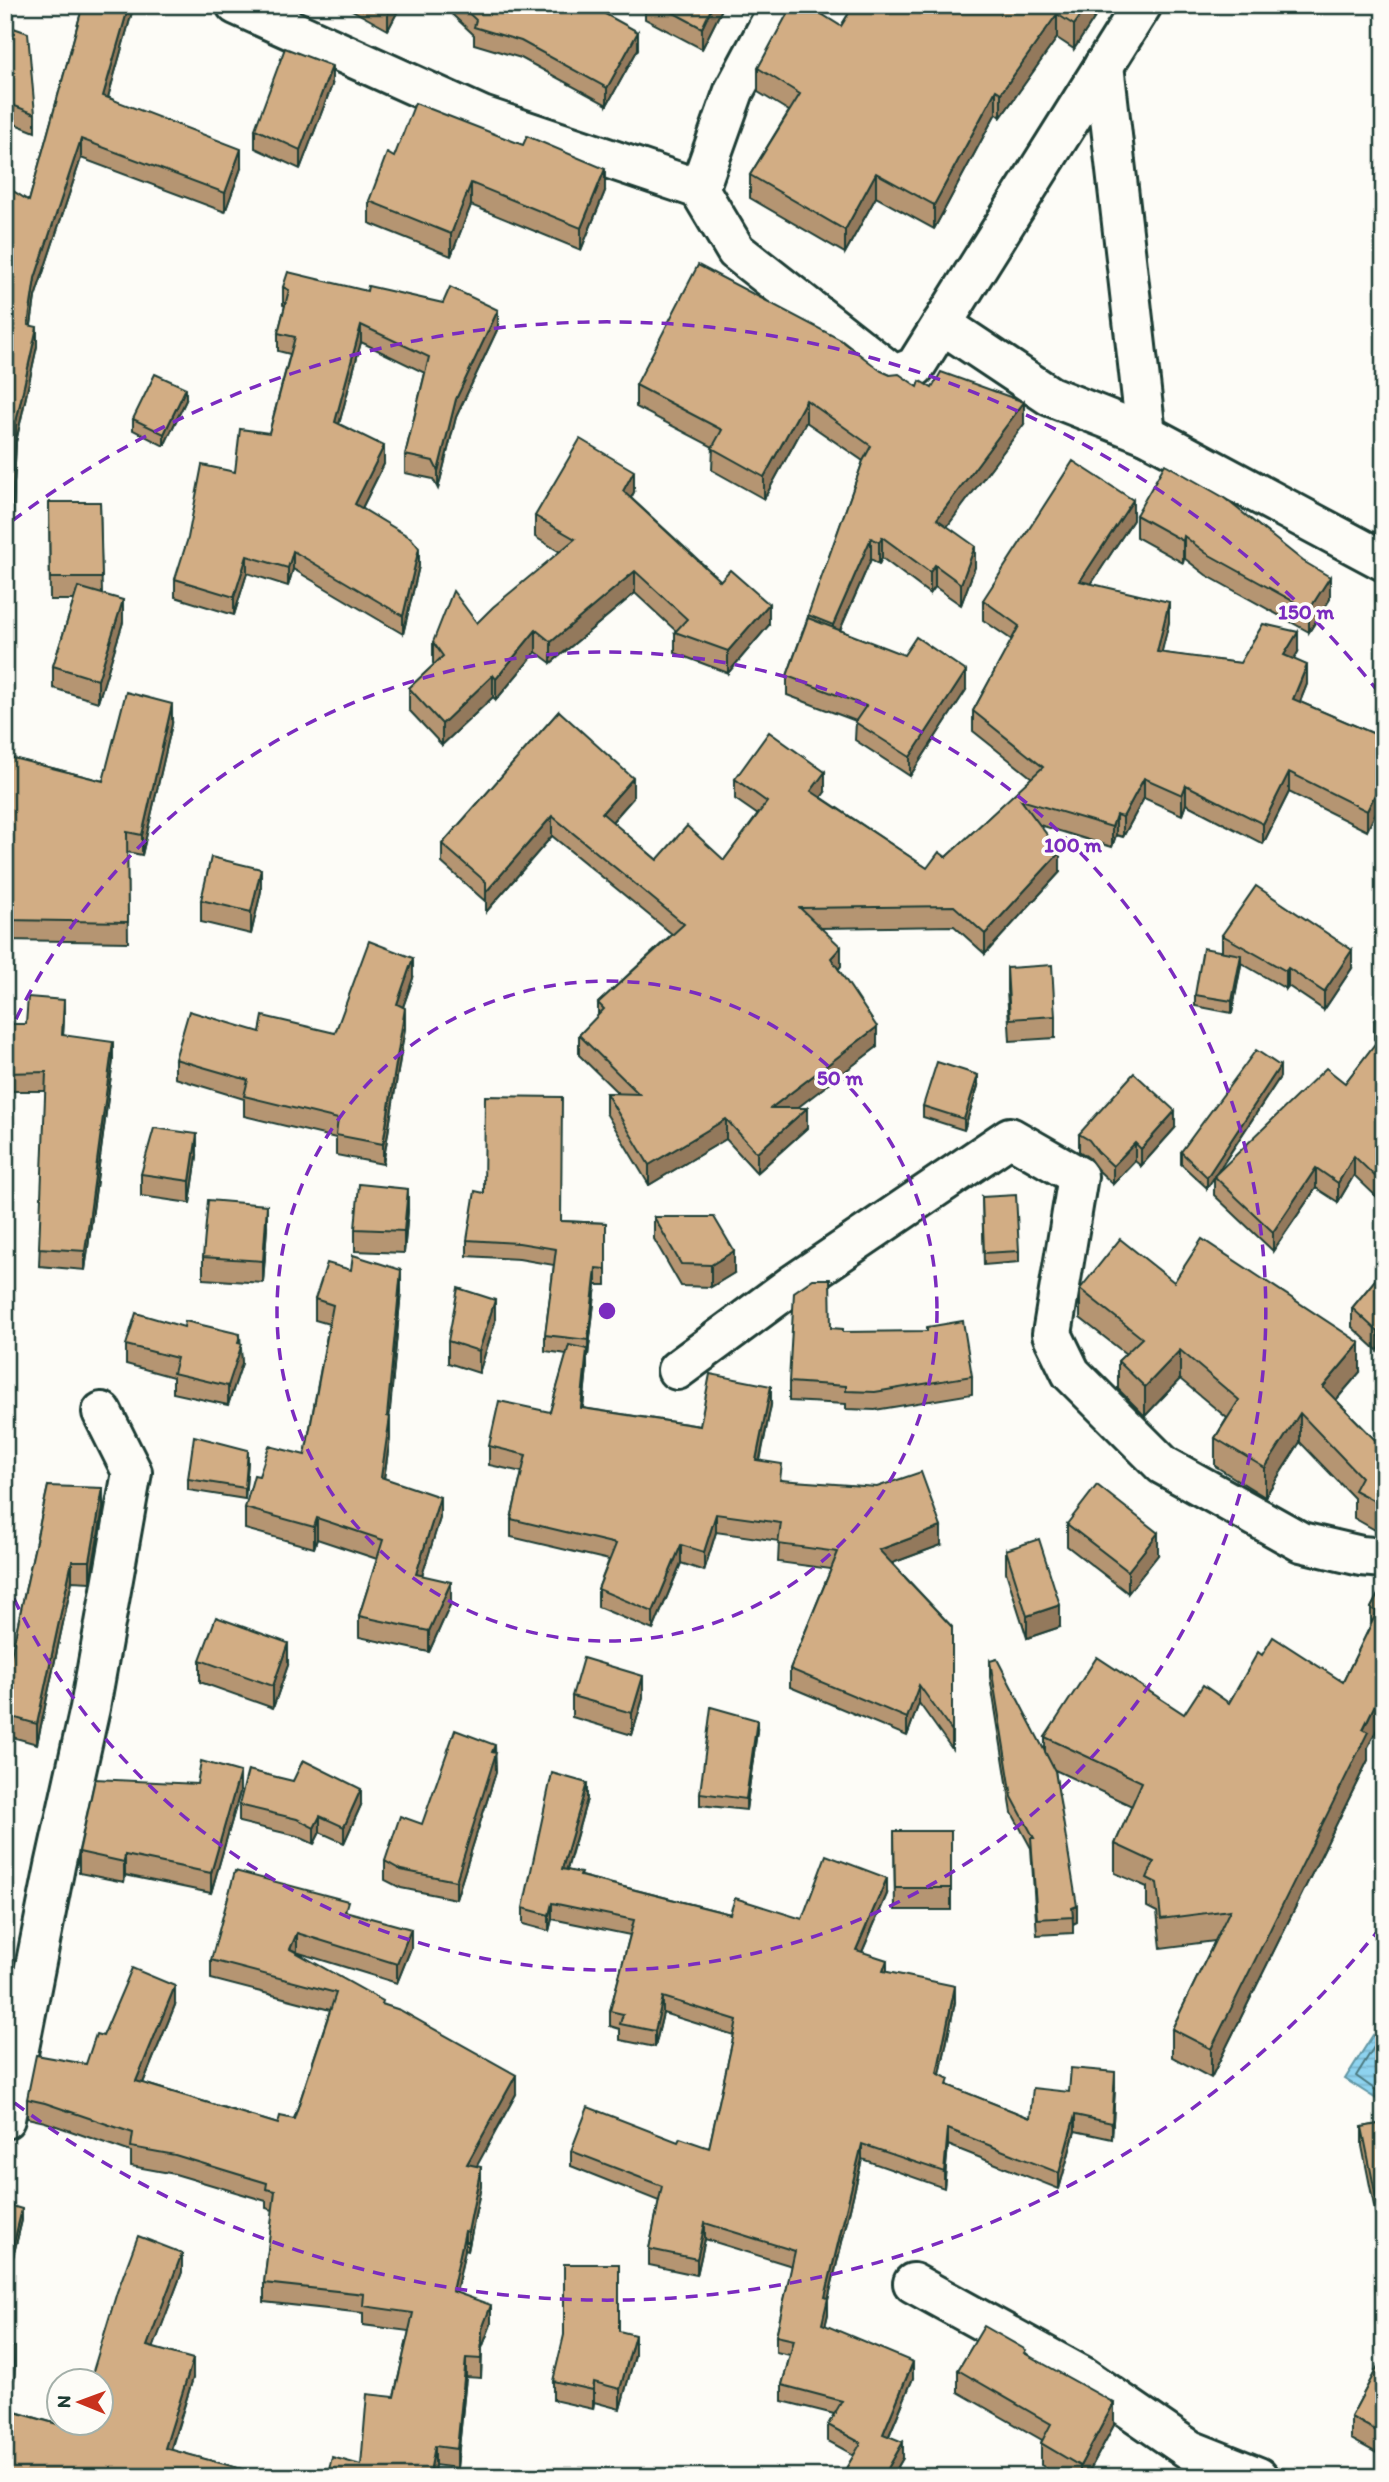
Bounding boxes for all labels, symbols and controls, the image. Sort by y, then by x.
text: 150 m [1278,599,1334,624]
text: 100 m [1044,832,1102,857]
text: 50 m [817,1065,864,1090]
centre of rings [595,1299,619,1323]
north arrow [46,2366,116,2436]
text: N [52,2395,75,2408]

